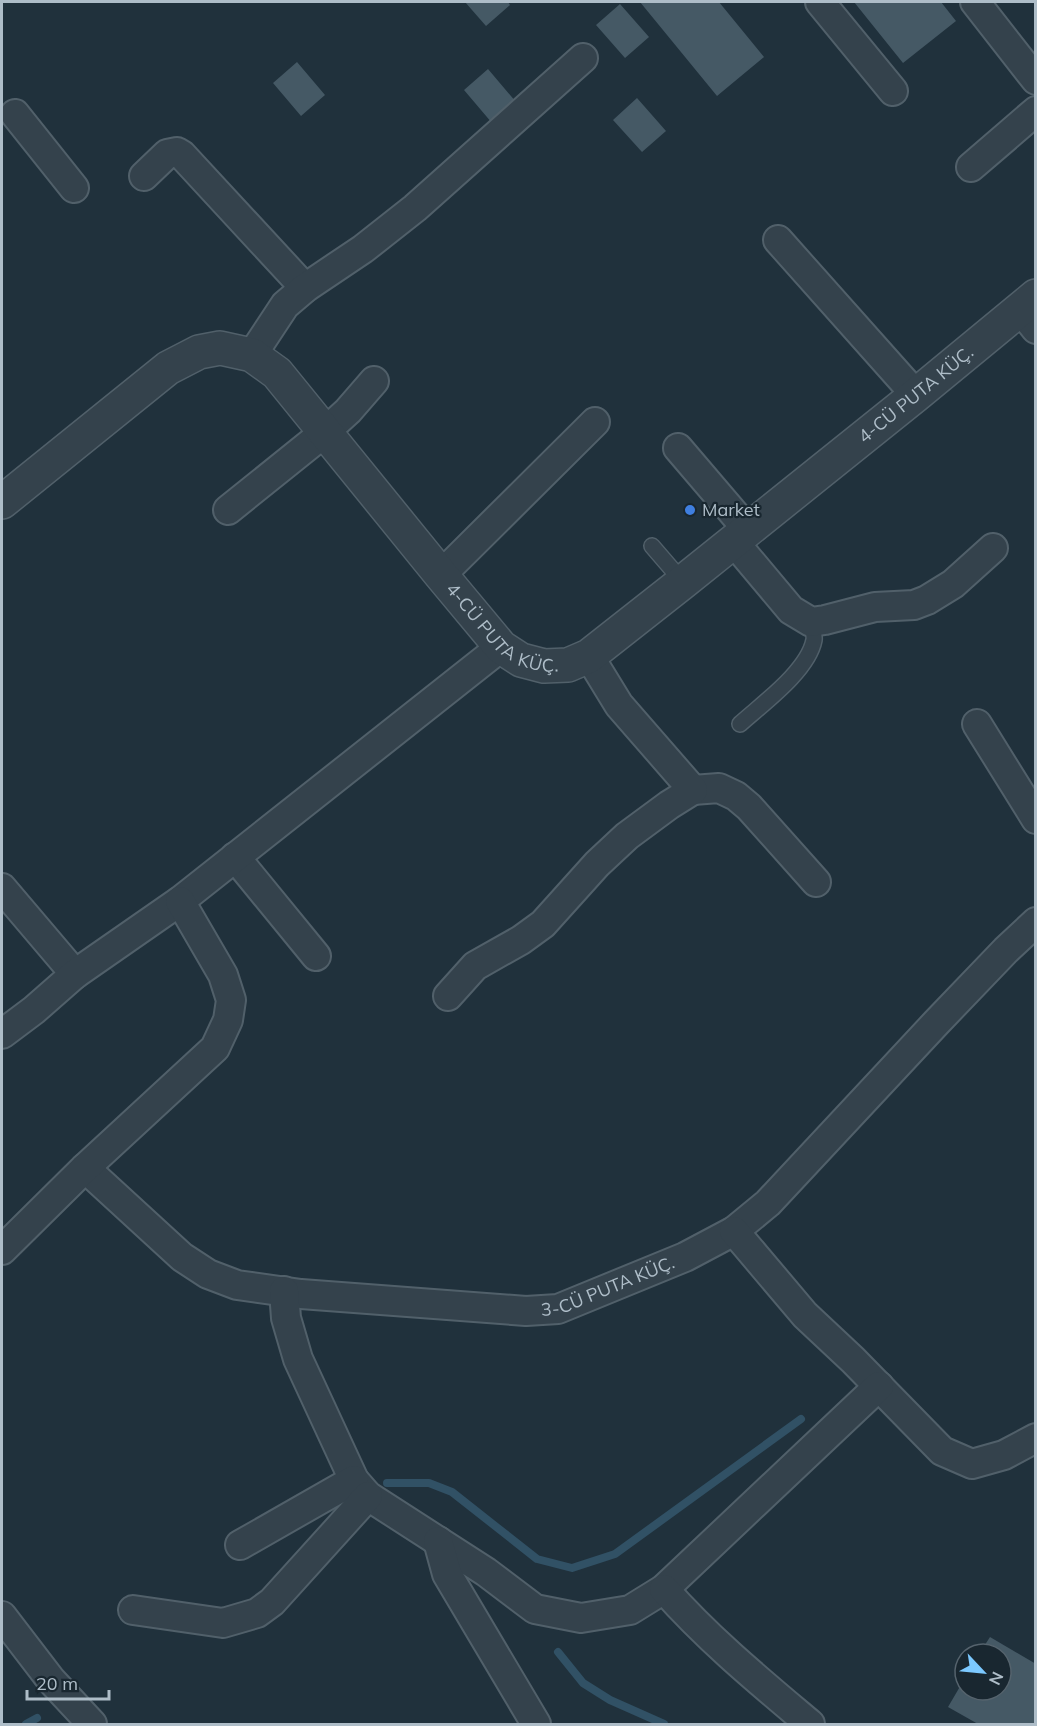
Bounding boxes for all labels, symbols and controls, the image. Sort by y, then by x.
street label: 4-CÜ PUTA KÜÇ. [853,341,978,448]
place label: Market [702,498,760,521]
marker: Market [683,503,697,517]
street label: 4-CÜ PUTA KÜÇ. [441,578,559,677]
street label: 3-CÜ PUTA KÜÇ. [540,1251,678,1321]
north arrow [953,1642,1013,1702]
scale bar [27,1663,110,1701]
text: N [985,1669,1008,1688]
text: 20 m [36,1672,78,1695]

